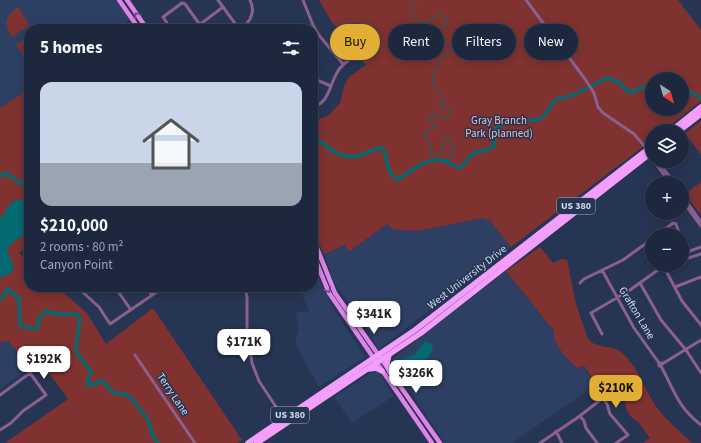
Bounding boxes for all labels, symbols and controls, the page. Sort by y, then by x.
one-way arrow [135,12,142,19]
chip: Buy [330,24,380,60]
chip: Rent [388,24,444,60]
chip: Filters [452,24,516,60]
chip: New [524,24,578,60]
text: 5 homes [40,36,102,60]
icon: filters [280,37,302,59]
north arrow [645,72,689,116]
map controls [645,72,689,272]
icon: home [135,108,207,180]
park label: Gray Branch Park (planned) [465,113,533,141]
button: layers [645,124,689,168]
button: + [645,176,689,220]
road number: US 380 [557,198,595,214]
text: $210,000 [40,214,108,238]
button: − [645,228,689,272]
text: 2 rooms · 80 m² [40,238,123,256]
street label: West University Drive [424,241,510,313]
text: Canyon Point [40,256,113,274]
street label: Grafton Lane [615,284,659,343]
one-way arrow [323,286,331,293]
pin: $341K [346,301,402,335]
text: $341K [356,305,392,323]
pin: $171K [216,329,272,363]
text: $171K [226,333,262,351]
pin: $192K [16,346,72,380]
text: $192K [26,350,62,368]
pin: $326K [388,360,444,394]
text: $326K [398,364,434,382]
street label: Terry Lane [153,370,193,419]
pin: $210K [588,375,644,409]
text: $210K [598,379,634,397]
road number: US 380 [271,407,309,423]

